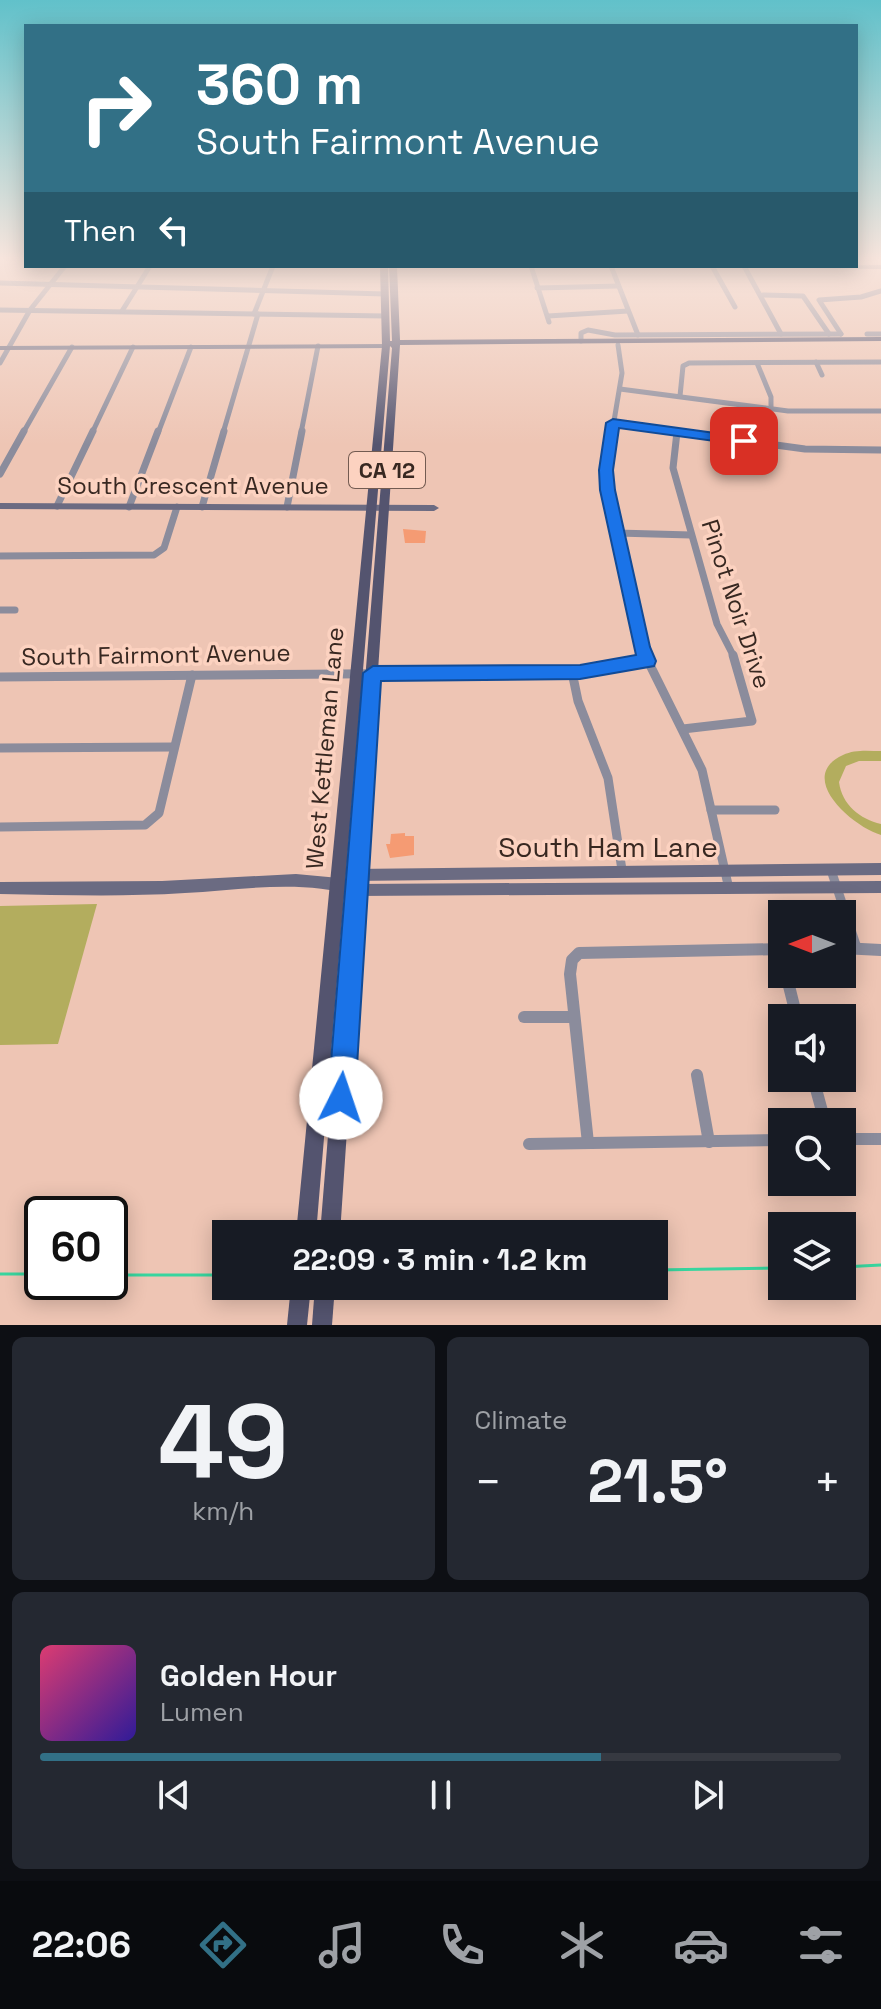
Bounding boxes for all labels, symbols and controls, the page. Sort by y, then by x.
text: 360 m [196,49,363,120]
icon: right [64,56,168,160]
text: South Fairmont Avenue [196,119,600,165]
icon: left [152,208,196,252]
text: Then [64,211,136,250]
pin [710,407,778,475]
icon: arrive [722,419,766,463]
road number: CA 12 [349,452,425,488]
street label: South Crescent Avenue [57,470,329,501]
street label: Pinot Noir Drive [695,515,778,692]
street label: West Kettleman Lane [298,626,351,870]
street label: South Fairmont Avenue [21,637,291,672]
street label: South Ham Lane [498,829,718,865]
north arrow [768,900,856,988]
map controls [768,900,856,1300]
button: sound [768,1004,856,1092]
position arrow [299,1056,383,1140]
button: search [768,1108,856,1196]
speed limit sign: 60 [24,1196,128,1300]
button: layers [768,1212,856,1300]
text: 22:09 · 3 min · 1.2 km [293,1240,587,1279]
text: 49 [158,1376,288,1508]
text: Climate [475,1403,567,1437]
text: 21.5° [588,1443,728,1520]
text: − [475,1454,502,1510]
text: + [814,1454,841,1510]
text: km/h [192,1494,254,1528]
text: Golden Hour [160,1656,337,1695]
text: Lumen [160,1695,244,1729]
icon: previous [152,1773,196,1817]
icon: pause [419,1773,463,1817]
icon: next [686,1773,730,1817]
icon: directions [195,1917,251,1973]
icon: music [314,1917,370,1973]
icon: phone [434,1917,490,1973]
icon: climate [554,1917,610,1973]
icon: car [673,1917,729,1973]
icon: filters [793,1917,849,1973]
text: 22:06 [32,1922,131,1968]

